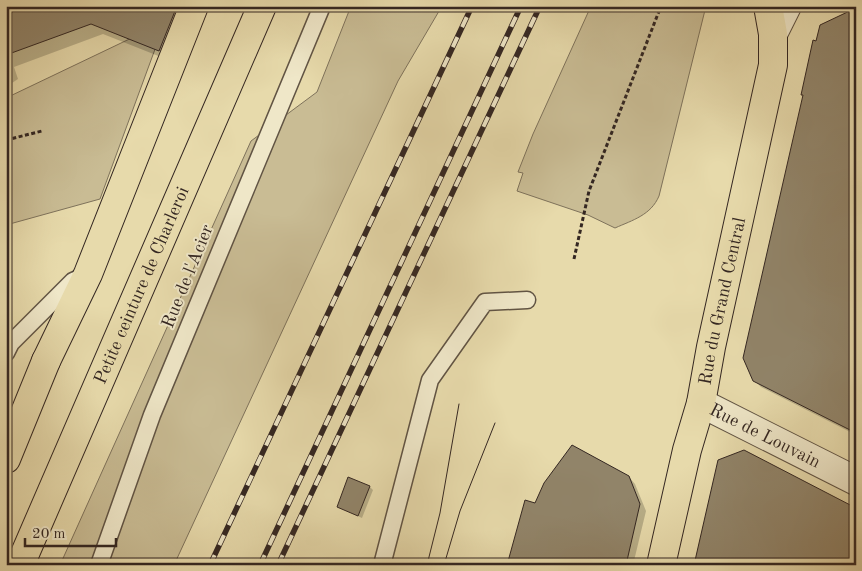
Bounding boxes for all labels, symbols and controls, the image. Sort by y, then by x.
street label: Petite ceinture de Charleroi [92,184,193,387]
street label: Rue du Grand Central [696,216,749,386]
street label: Rue de l'Acier [159,222,217,331]
street label: Rue de Louvain [706,401,823,472]
scale bar [25,516,116,548]
text: 20 m [32,527,66,542]

